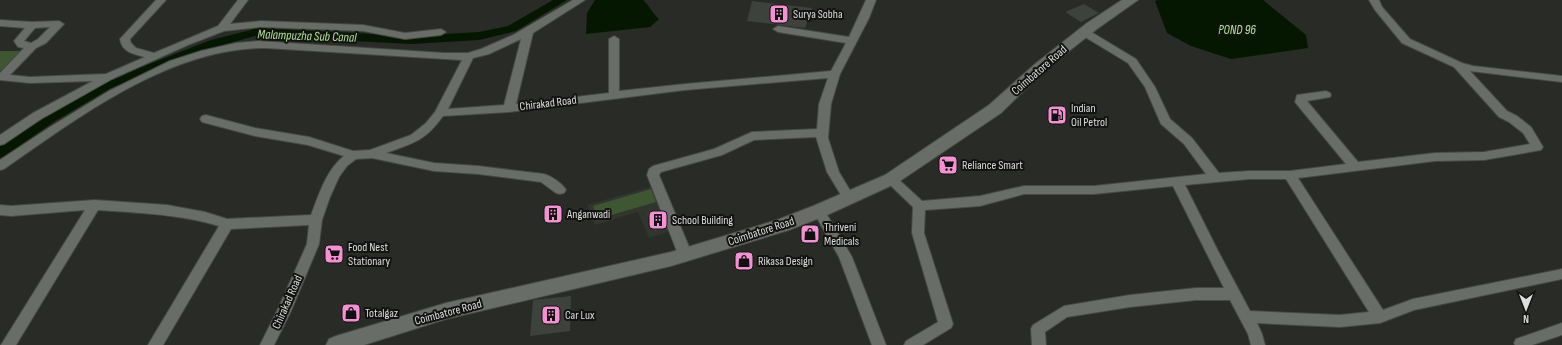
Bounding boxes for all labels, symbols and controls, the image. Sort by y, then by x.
building icon: Surya Sobha [768,3,790,25]
place label: Surya Sobha [793,7,843,22]
water label: POND 96 [1218,22,1256,38]
water label: Malampuzha Sub Canal [257,26,357,46]
street label: Coimbatore Road [1008,42,1070,99]
street label: Chirakad Road [519,93,577,114]
place label: Indian Oil Petrol [1071,101,1107,130]
fuel station icon: Indian Oil Petrol [1046,104,1068,126]
supermarket icon: Reliance Smart [937,154,959,176]
place label: Reliance Smart [962,158,1023,173]
building icon: Anganwadi [542,203,564,225]
place label: Anganwadi [566,207,610,222]
building icon: School Building [647,209,669,231]
place label: School Building [672,213,733,228]
street label: Coimbatore Road [726,214,796,249]
place label: Thriveni Medicals [824,220,859,249]
shop icon: Thriveni Medicals [799,223,821,245]
place label: Food Nest Stationary [348,240,391,269]
supermarket icon: Food Nest Stationary [323,243,345,265]
shop icon: Rikasa Design [733,250,755,272]
place label: Rikasa Design [758,254,813,269]
street label: Chirakad Road [269,273,306,331]
north arrow [1506,289,1546,329]
street label: Coimbatore Road [413,296,483,329]
shop icon: Totalgaz [340,302,362,324]
building icon: Car Lux [540,304,562,326]
place label: Totalgaz [365,306,399,321]
place label: Car Lux [565,308,595,323]
text: N [1523,312,1529,325]

